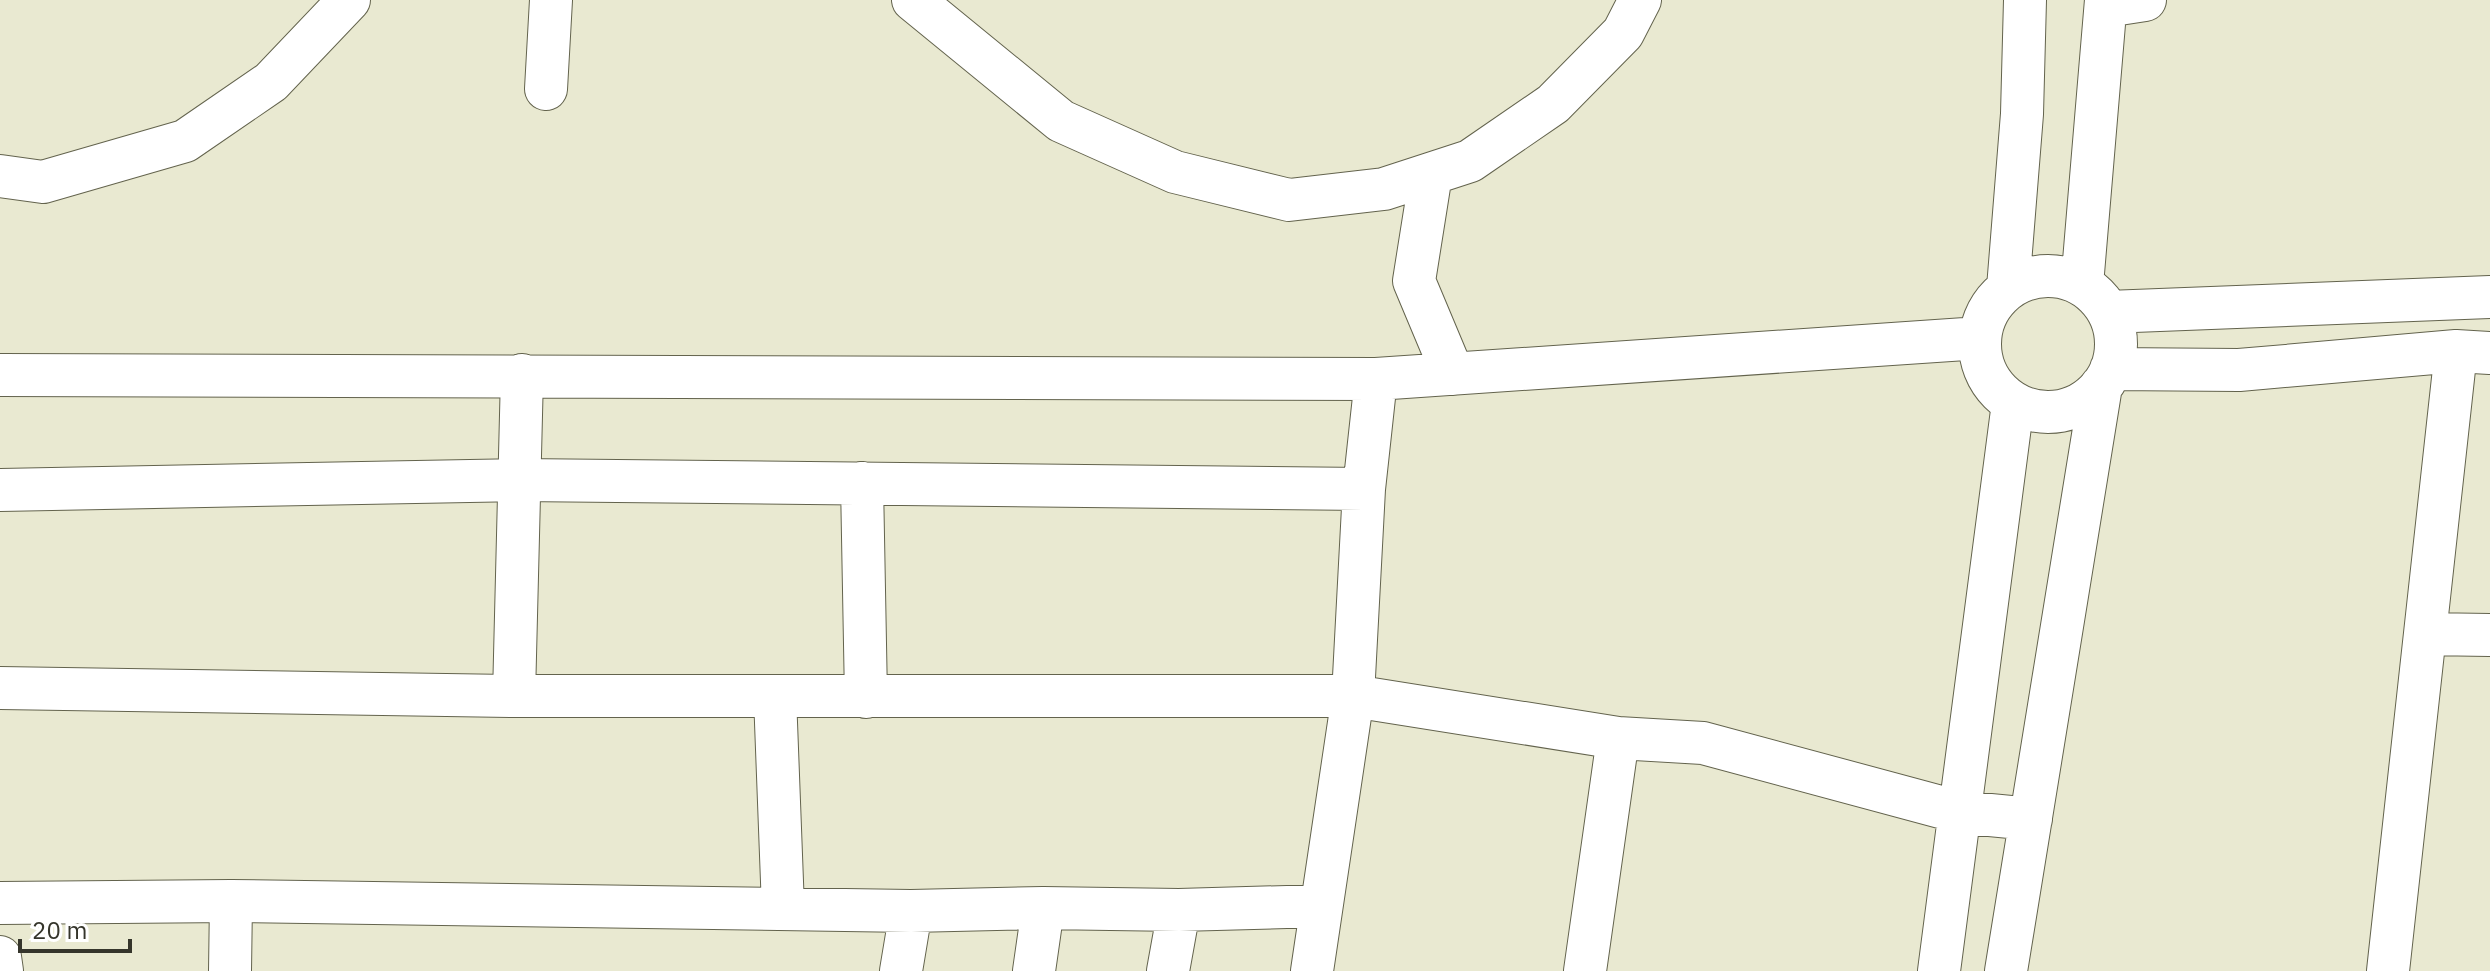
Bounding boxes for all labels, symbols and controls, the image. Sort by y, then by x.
scale bar [20,903,130,953]
text: 20 m [32,914,87,946]

